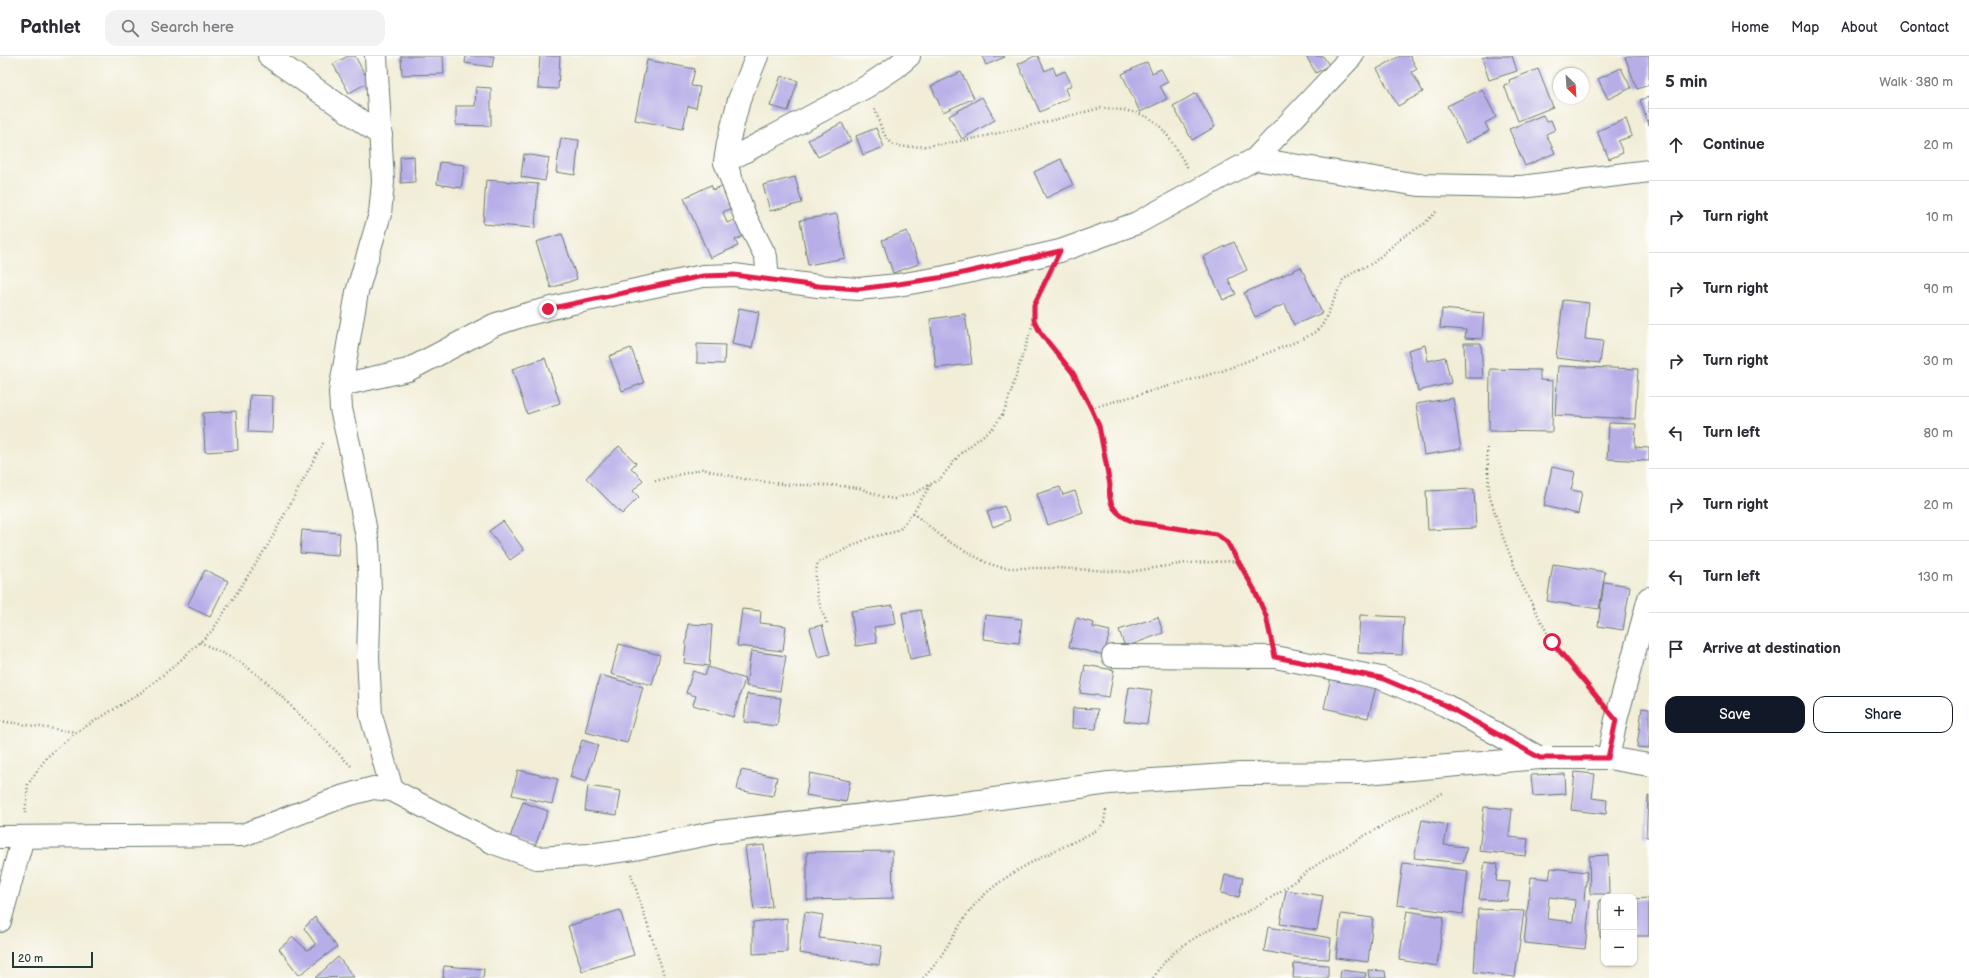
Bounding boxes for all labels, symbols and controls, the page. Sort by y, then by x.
search box [105,10,385,46]
text: Pathlet [20,16,81,39]
icon: search [119,17,141,39]
text: Search here [151,18,234,37]
text: Home [1731,19,1769,36]
text: Map [1791,19,1819,36]
text: About [1841,19,1878,36]
text: Contact [1900,19,1949,36]
north arrow [1553,68,1589,104]
text: 5 min [1665,72,1708,92]
text: Walk · 380 m [1879,74,1953,90]
icon: ahead [1665,134,1687,156]
text: Continue [1703,135,1765,154]
text: 20 m [1923,137,1953,153]
icon: right [1665,206,1687,228]
text: Turn right [1703,207,1768,226]
text: 10 m [1926,209,1953,225]
icon: right [1665,278,1687,300]
text: Turn right [1703,279,1768,298]
text: 90 m [1924,281,1953,297]
route end [539,300,557,318]
icon: right [1665,350,1687,372]
text: Turn right [1703,351,1768,370]
text: 30 m [1923,353,1953,369]
icon: left [1665,422,1687,444]
text: Turn left [1703,423,1760,442]
text: 80 m [1924,425,1953,441]
icon: right [1665,494,1687,516]
text: Turn right [1703,495,1768,514]
text: 20 m [1923,497,1953,513]
icon: left [1665,566,1687,588]
text: Turn left [1703,567,1760,586]
text: 130 m [1918,569,1953,585]
route start [1543,633,1561,651]
icon: arrive [1665,638,1687,660]
text: Arrive at destination [1703,639,1841,658]
button: Save [1665,696,1805,733]
button: Share [1813,696,1953,733]
map controls [1601,894,1637,966]
button: + [1601,894,1637,930]
button: − [1601,930,1637,966]
scale bar [12,950,93,969]
text: 20 m [18,952,43,965]

